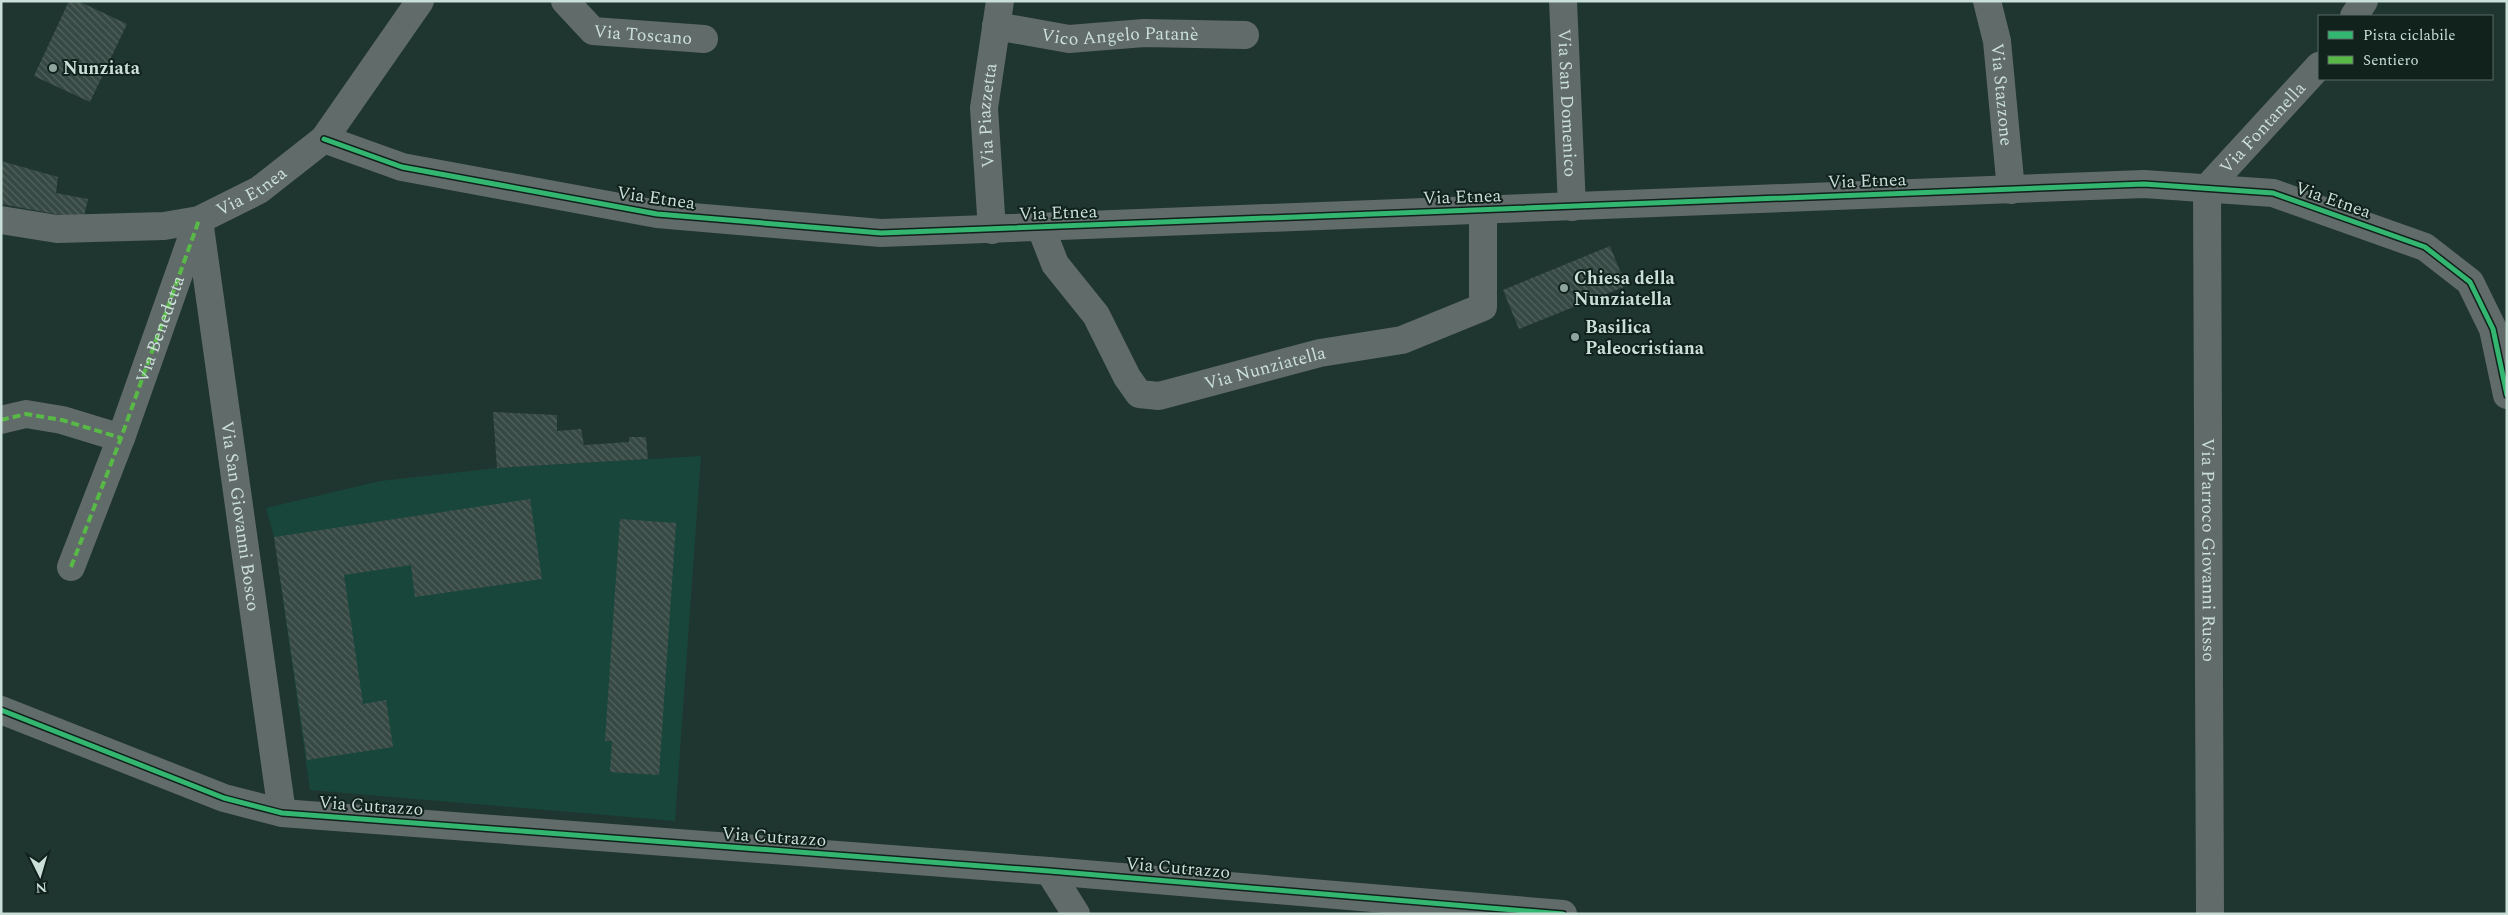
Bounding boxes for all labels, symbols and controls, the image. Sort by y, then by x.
legend [2318,15,2493,80]
street label: Via Toscano [593,18,693,52]
street label: Vico Angelo Patanè [1039,20,1199,52]
text: Pista ciclabile [2363,24,2456,47]
street label: Via San Domenico [1551,28,1584,178]
street label: Via Stazzone [1984,42,2020,147]
text: Sentiero [2363,49,2419,72]
place label: Nunziata [63,55,141,82]
street label: Via Piazzetta [970,61,1004,169]
marker: Nunziata [47,62,59,74]
street label: Via Fontanella [2213,75,2312,180]
street label: Via Etnea [211,160,293,223]
street label: Via Etnea [1827,166,1907,196]
street label: Via Etnea [2291,174,2375,226]
street label: Via Etnea [615,179,697,217]
street label: Via Etnea [1422,182,1502,212]
street label: Via Etnea [1018,198,1098,228]
place label: Chiesa della Nunziatella [1574,265,1676,313]
street label: Via Benedetta [128,271,192,387]
marker: Chiesa della Nunziatella [1558,282,1570,294]
place label: Basilica Paleocristiana [1585,314,1705,362]
marker: Basilica Paleocristiana [1569,331,1581,343]
street label: Via Nunziatella [1201,339,1328,397]
street label: Via San Giovanni Bosco [214,419,267,613]
street label: Via Parroco Giovanni Russo [2195,438,2222,662]
street label: Via Cutrazzo [318,789,424,823]
street label: Via Cutrazzo [721,820,827,854]
north arrow [15,850,65,900]
street label: Via Cutrazzo [1125,850,1231,886]
text: N [34,876,48,898]

